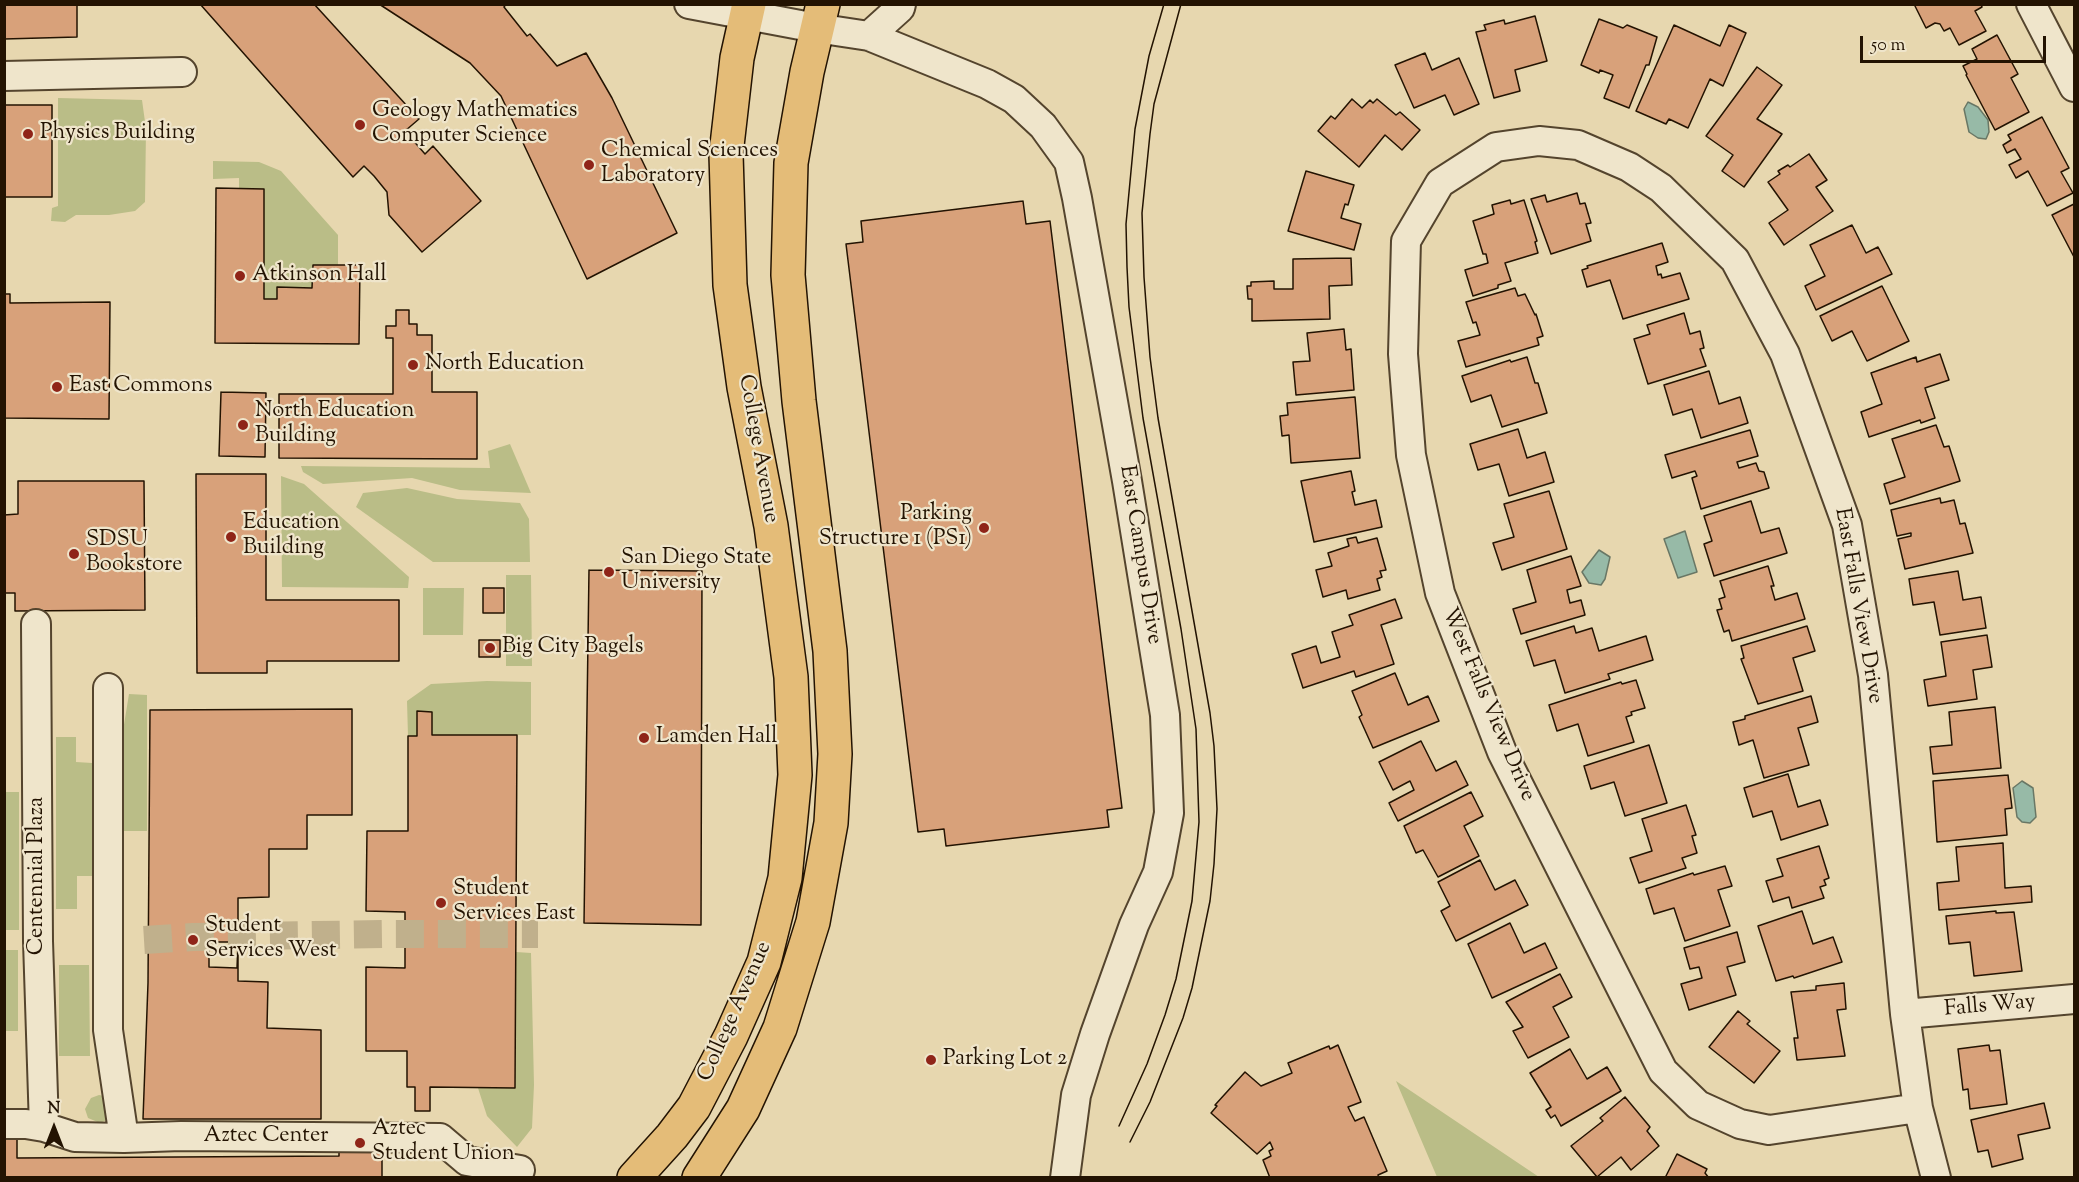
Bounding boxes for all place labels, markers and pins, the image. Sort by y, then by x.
place label: Geology Mathematics Computer Science [372,99,577,150]
marker: Geology Mathematics Computer Science [353,118,367,132]
place label: Physics Building [40,121,195,147]
marker: Physics Building [21,127,35,141]
place label: Chemical Sciences Laboratory [601,139,778,190]
marker: Chemical Sciences Laboratory [582,158,596,172]
place label: Atkinson Hall [252,263,387,289]
marker: Atkinson Hall [233,269,247,283]
place label: North Education [425,352,584,378]
marker: North Education [406,358,420,372]
place label: East Commons [69,374,212,400]
marker: East Commons [50,380,64,394]
place label: North Education Building [255,399,414,451]
marker: North Education Building [236,418,250,432]
place label: Parking Structure 1 (PS1) [819,502,972,554]
place label: Education Building [243,511,340,562]
marker: Parking Structure 1 (PS1) [977,521,991,535]
place label: SDSU Bookstore [86,528,183,580]
marker: Education Building [224,530,238,544]
place label: San Diego State University [621,546,771,598]
marker: SDSU Bookstore [67,547,81,561]
marker: San Diego State University [602,565,616,579]
place label: Big City Bagels [502,635,643,661]
marker: Big City Bagels [483,641,497,655]
place label: Lamden Hall [656,725,777,751]
marker: Lamden Hall [637,731,651,745]
place label: Student Services East [453,877,575,928]
marker: Student Services East [434,896,448,910]
place label: Student Services West [205,914,336,966]
marker: Student Services West [186,933,200,947]
place label: Parking Lot 2 [943,1047,1067,1073]
marker: Parking Lot 2 [924,1053,938,1067]
place label: Aztec Student Union [372,1117,515,1168]
marker: Aztec Student Union [353,1136,367,1150]

